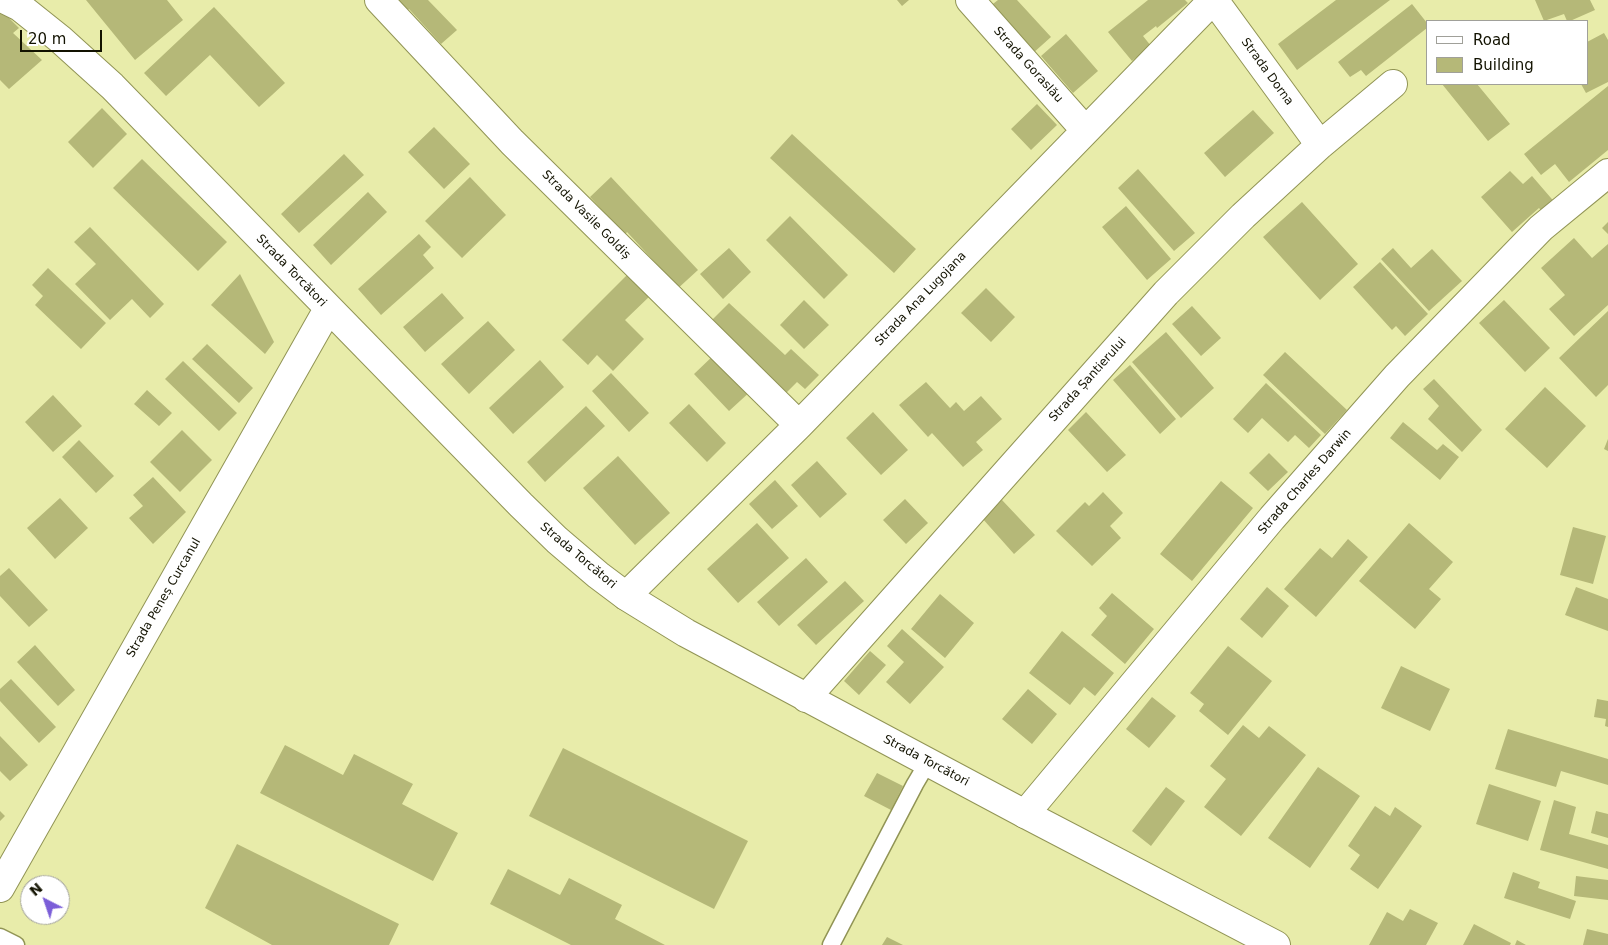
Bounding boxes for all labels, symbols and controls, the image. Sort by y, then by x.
scale bar [22,20,105,52]
legend [1426,20,1588,85]
street label: Strada Goraslău [990,24,1066,106]
text: 20 m [28,30,66,48]
text: Road [1473,31,1511,49]
street label: Strada Dorna [1238,36,1296,108]
text: Building [1473,56,1534,74]
street label: Strada Vasile Goldiș [539,168,633,262]
street label: Strada Torcători [253,232,329,310]
street label: Strada Ana Lugojana [872,249,970,349]
street label: Strada Șantierului [1046,335,1130,425]
street label: Strada Charles Darwin [1255,426,1355,538]
street label: Strada Torcători [537,520,619,592]
street label: Strada Peneș Curcanul [124,536,204,660]
street label: Strada Torcători [881,732,971,790]
north arrow [20,875,70,925]
text: N [26,880,45,899]

